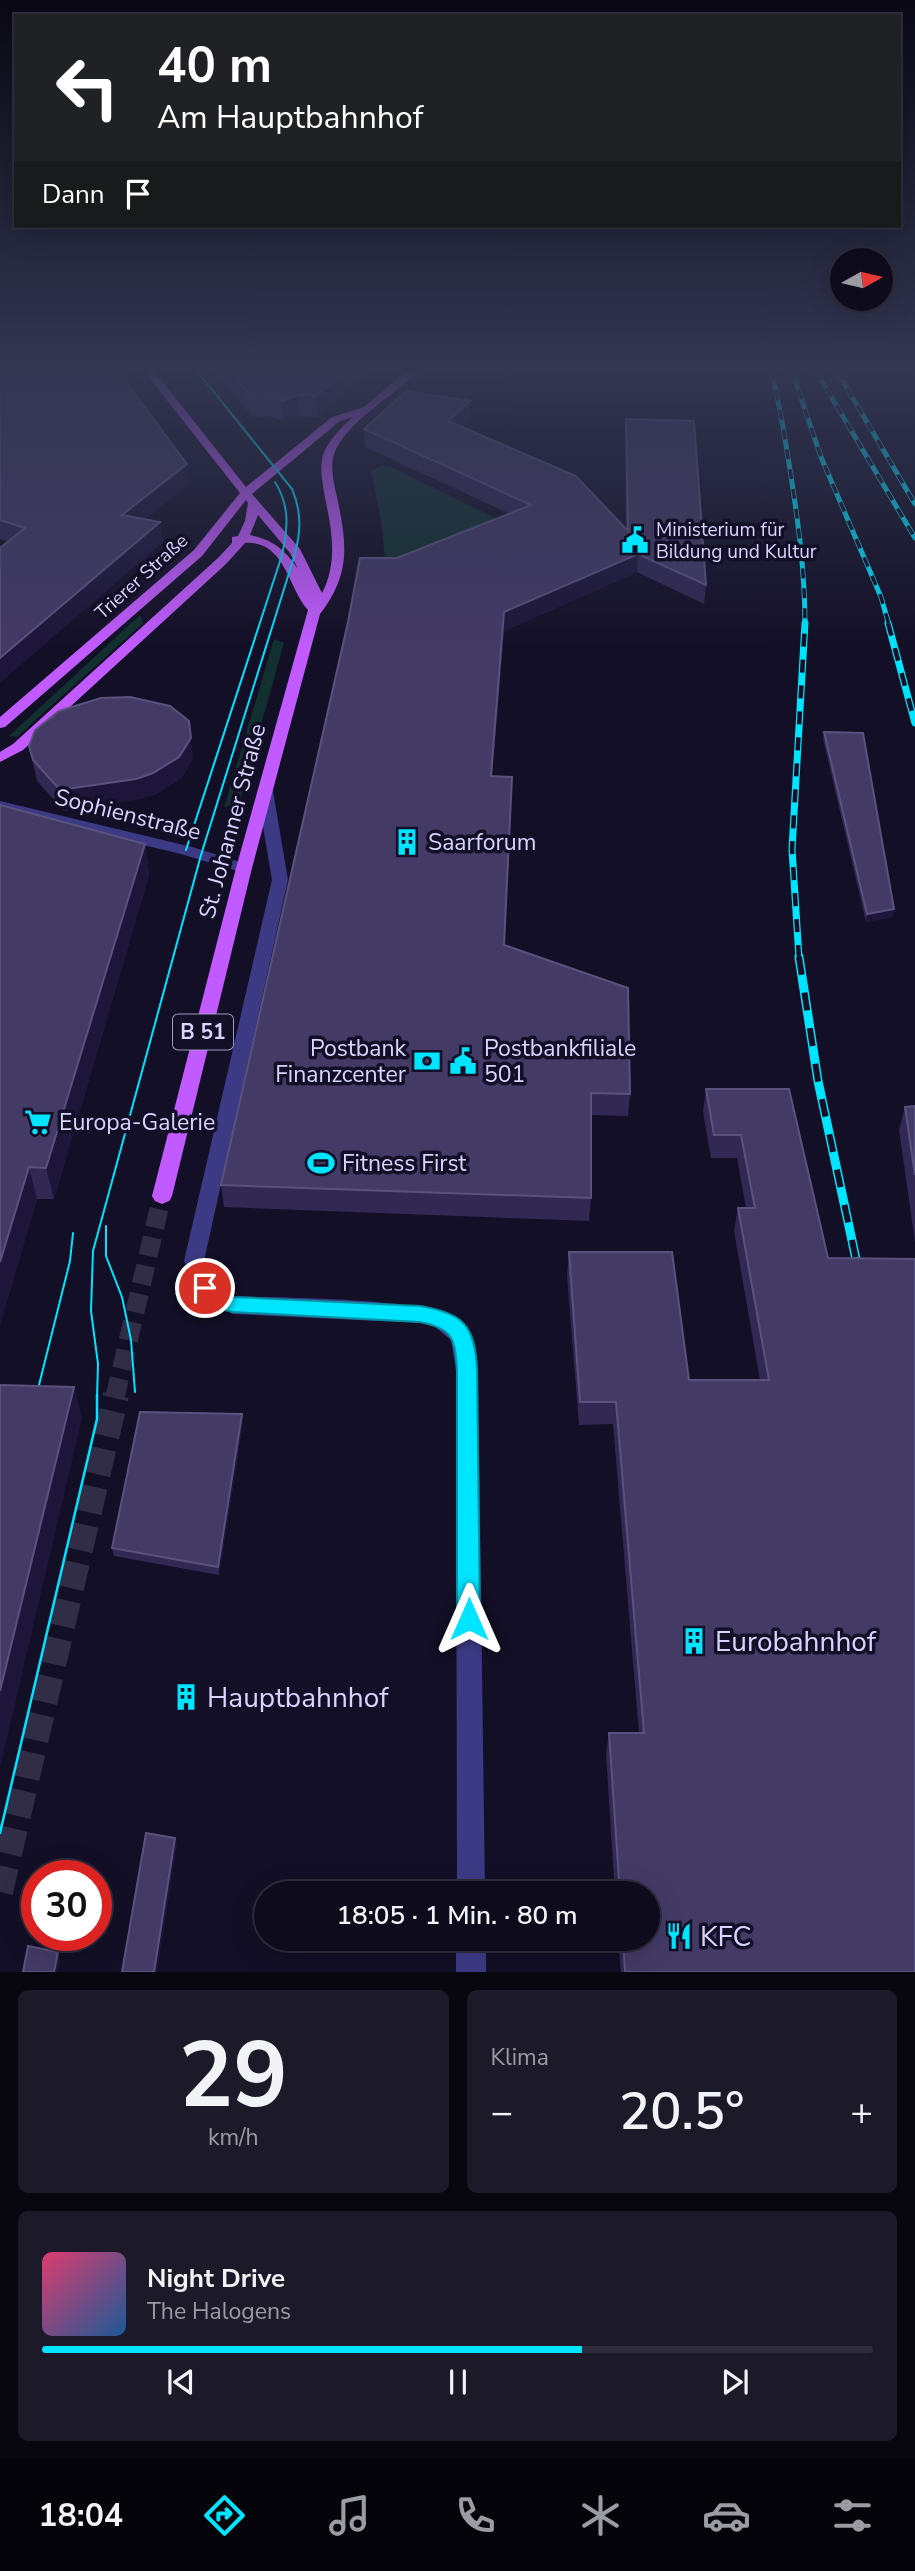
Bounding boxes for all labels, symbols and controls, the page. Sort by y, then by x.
text: 40 m [157,32,272,99]
icon: left [42,42,133,133]
text: Am Hauptbahnhof [157,96,423,139]
icon: arrive [119,175,157,213]
text: Dann [42,177,105,212]
north arrow [830,248,892,312]
map controls [830,248,893,311]
place label: Ministerium für Bildung und Kultur [656,517,817,565]
public building icon: Ministerium für Bildung und Kultur [620,525,650,555]
street label: Trierer Straße [90,528,194,625]
street label: St. Johanner Straße [192,720,273,922]
street label: Sophienstraße [51,781,204,848]
building icon: Saarforum [392,827,422,857]
place label: Saarforum [428,827,536,858]
road number: B 51 [173,1014,233,1050]
place label: Postbank Finanzcenter [275,1033,407,1090]
place label: Postbankfiliale 501 [484,1033,636,1090]
bank icon: Postbank Finanzcenter [412,1046,442,1076]
public building icon: Postbankfiliale 501 [448,1046,478,1076]
supermarket icon: Europa-Galerie [23,1107,53,1137]
place label: Europa-Galerie [59,1107,215,1138]
sports icon: Fitness First [306,1148,336,1178]
place label: Fitness First [342,1148,467,1179]
pin [175,1258,235,1318]
icon: arrive [186,1269,224,1307]
position arrow [432,1582,506,1656]
place label: Eurobahnhof [715,1623,877,1661]
building icon: Eurobahnhof [679,1626,709,1656]
place label: Hauptbahnhof [207,1679,389,1717]
building icon: Hauptbahnhof [171,1682,201,1712]
speed limit sign: 30 [21,1860,112,1951]
text: 18:05 · 1 Min. · 80 m [336,1898,578,1933]
place label: KFC [700,1918,751,1956]
restaurant icon: KFC [664,1921,694,1951]
text: 29 [179,2014,288,2138]
text: Klima [491,2042,549,2073]
text: 20.5° [619,2076,744,2147]
text: − [491,2087,513,2138]
text: + [850,2087,873,2138]
text: km/h [208,2122,259,2153]
text: Night Drive [147,2261,285,2296]
text: The Halogens [147,2296,291,2327]
icon: previous [162,2363,200,2401]
icon: pause [439,2363,477,2401]
icon: next [716,2363,754,2401]
icon: directions [200,2491,249,2540]
icon: music [325,2491,374,2540]
icon: phone [451,2491,500,2540]
icon: climate [576,2491,625,2540]
icon: car [702,2491,751,2540]
icon: filters [828,2491,877,2540]
text: 18:04 [38,2494,123,2537]

